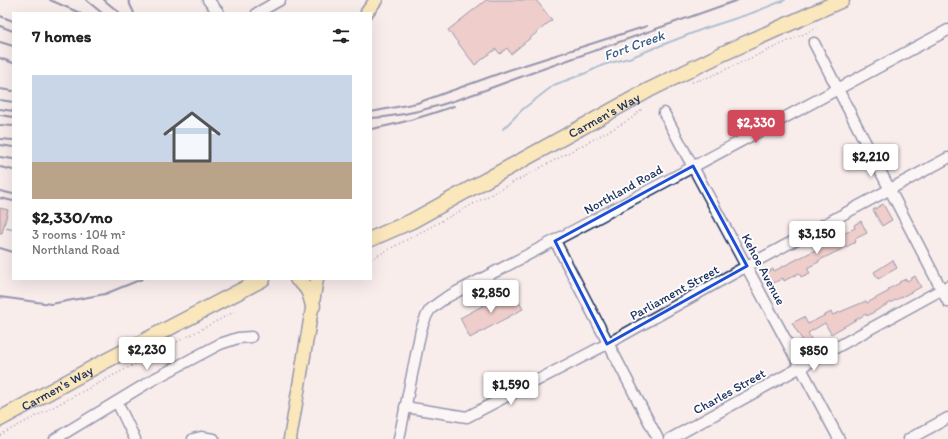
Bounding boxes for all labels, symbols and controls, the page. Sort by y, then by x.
icon: filters [330,25,352,47]
text: 7 homes [32,26,92,46]
water label: Fort Creek [602,26,667,64]
street label: Carmen's Way [566,90,643,141]
icon: home [156,101,228,173]
pin: $2,330 [723,110,789,144]
text: $2,330 [737,115,775,130]
pin: $2,210 [838,144,904,178]
text: $2,210 [852,149,890,164]
street label: Northland Road [581,162,665,217]
text: $2,330/mo [32,207,113,227]
pin: $3,150 [784,221,850,255]
text: $3,150 [798,226,836,241]
text: 3 rooms · 104 m² [32,227,125,242]
street label: Kehoe Avenue [739,231,789,307]
text: Northland Road [32,242,120,257]
street label: Parliament Street [627,262,722,323]
pin: $2,850 [458,280,524,314]
text: $2,850 [472,285,510,300]
pin: $2,230 [114,337,180,371]
pin: $850 [790,338,838,372]
text: $2,230 [128,342,166,357]
text: $850 [800,343,828,358]
street label: Carmen's Way [19,362,96,414]
street label: Charles Street [690,365,768,417]
pin: $1,590 [478,372,544,406]
text: $1,590 [492,377,530,392]

